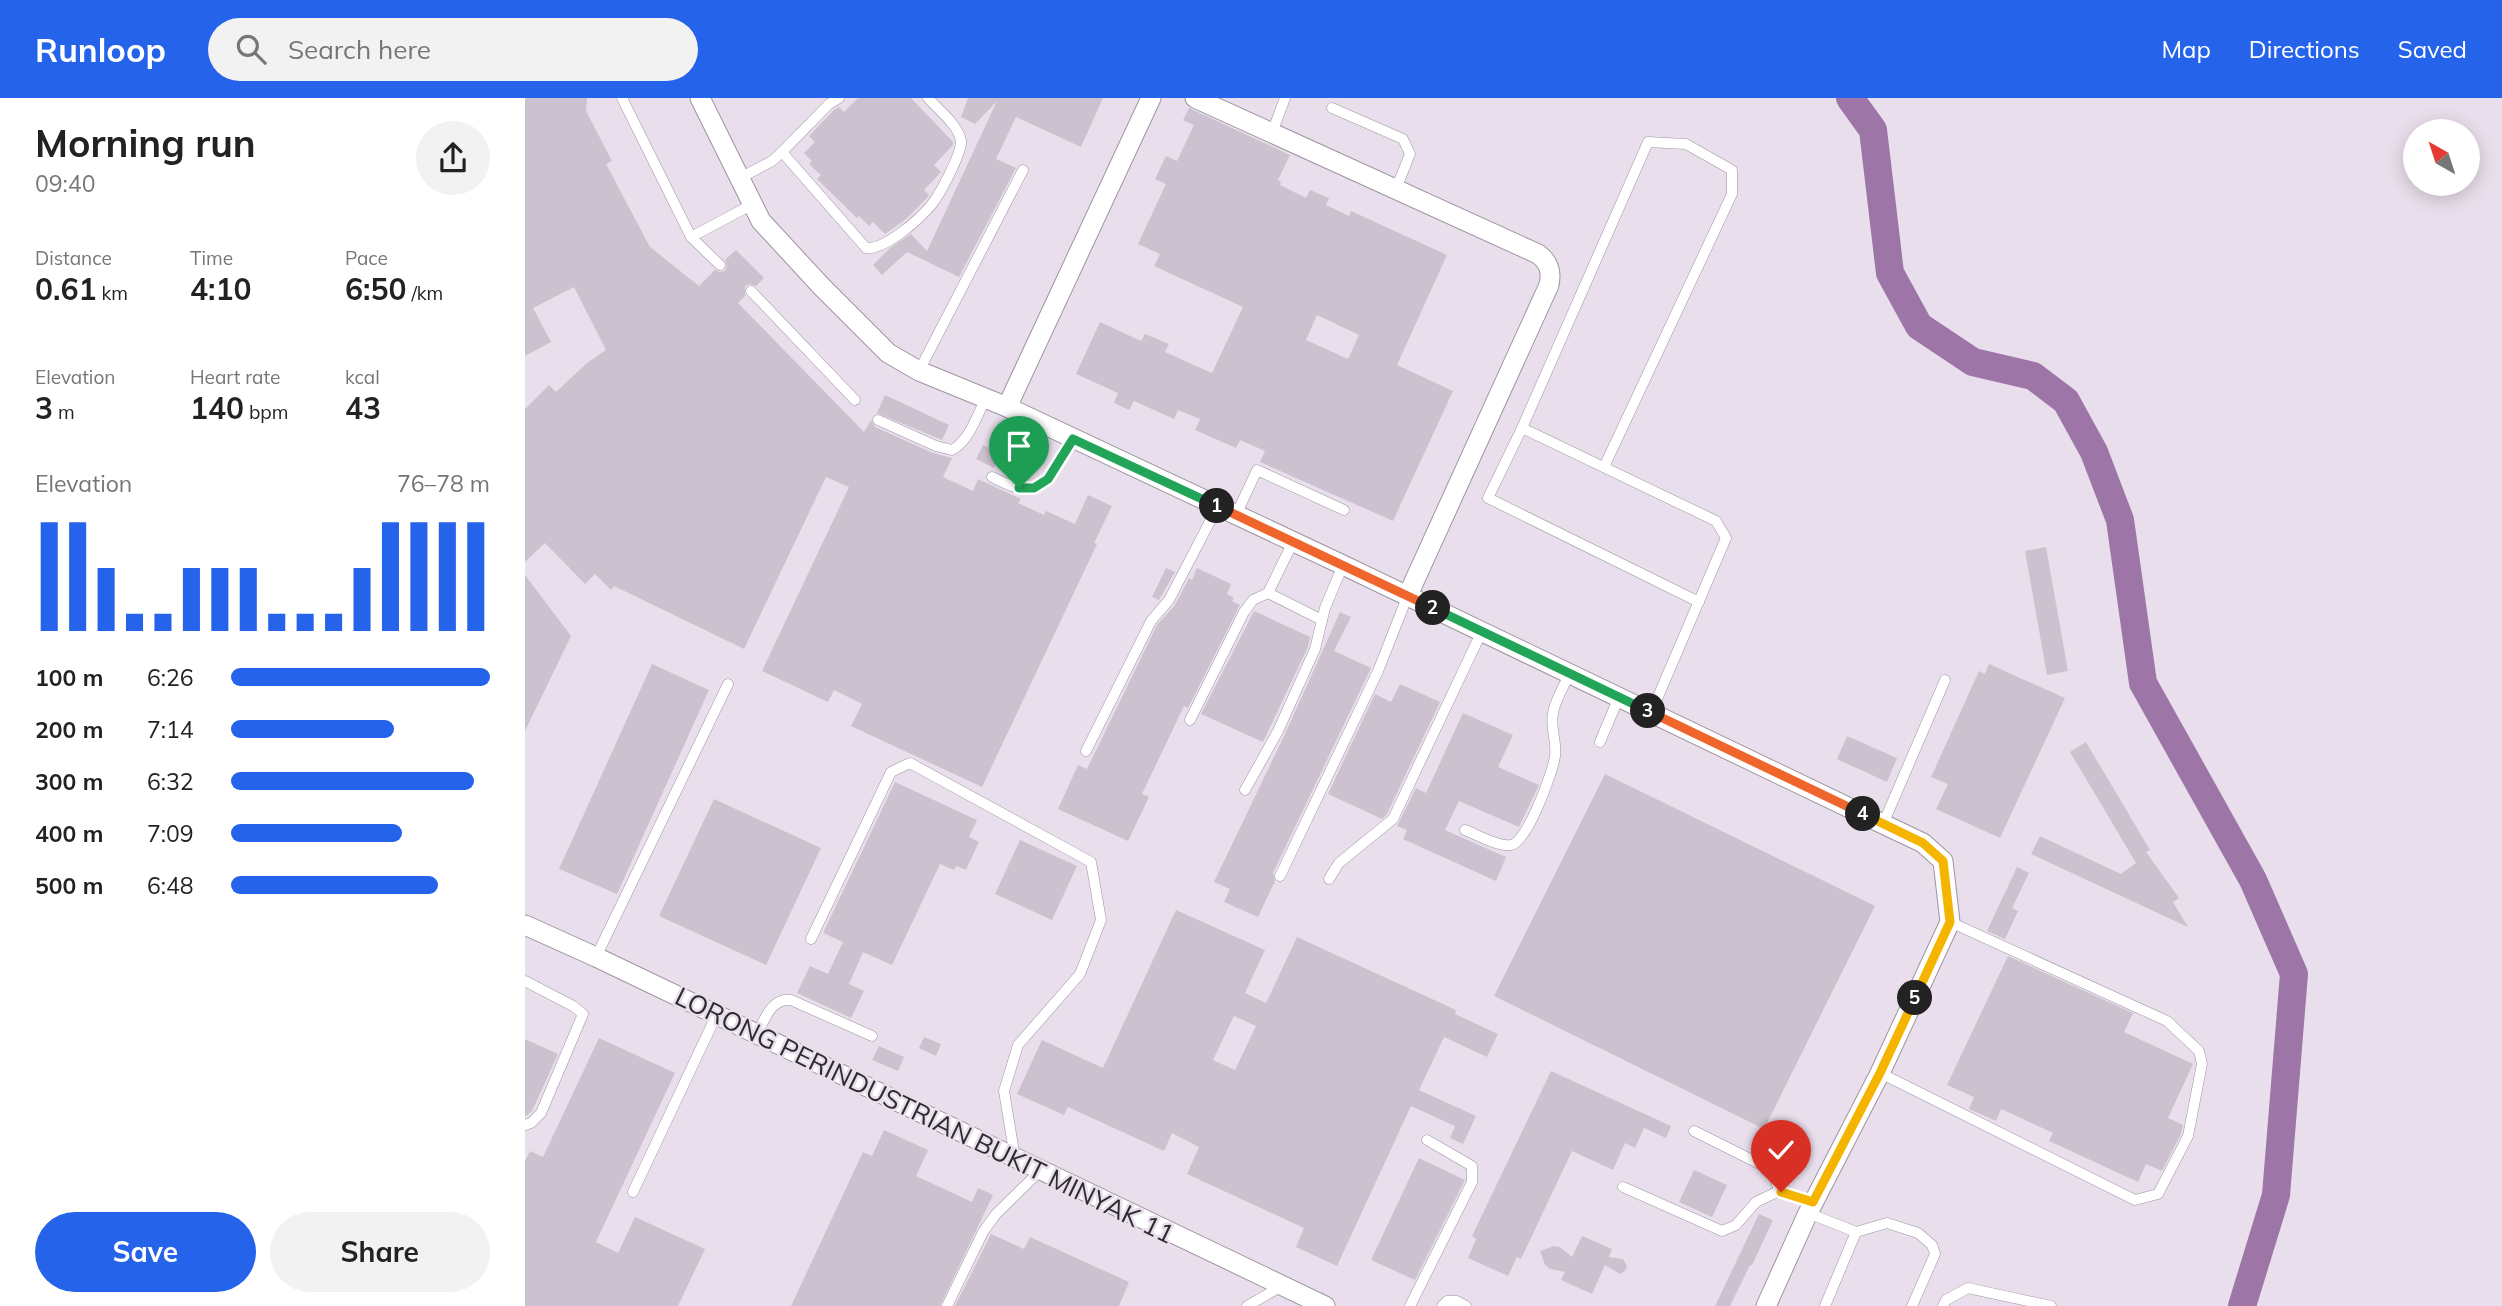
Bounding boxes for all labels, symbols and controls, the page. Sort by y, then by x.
search box [208,18,698,81]
text: Runloop [35,29,166,70]
icon: search [232,30,270,68]
text: Search here [288,33,431,66]
text: Map [2161,34,2211,64]
text: Directions [2249,34,2360,64]
text: Saved [2398,34,2467,64]
text: Morning run [35,119,256,167]
north arrow [2403,119,2480,196]
map controls [2403,119,2480,196]
button: share [416,121,490,195]
text: 09:40 [35,169,95,198]
text: Distance [35,246,112,270]
text: Time [190,246,233,270]
text: Pace [345,246,388,270]
text: 0.61 [35,270,96,308]
text: 4:10 [190,270,251,308]
text: 6:50 [345,270,406,308]
text: km [96,281,128,305]
text: /km [406,281,443,305]
text: Elevation [35,365,115,389]
text: Heart rate [190,365,280,389]
text: kcal [345,365,380,389]
text: 3 [35,389,53,427]
text: 140 [190,389,244,427]
text: 43 [345,389,381,427]
text: m [53,400,75,424]
text: bpm [244,400,288,424]
pin [989,416,1049,488]
icon: arrive [1000,427,1038,465]
text: Elevation [35,469,132,498]
text: 76–78 m [397,469,490,498]
pin: 1 [1199,488,1235,524]
text: 1 [1211,493,1222,517]
pin: 2 [1415,590,1451,626]
text: 2 [1427,595,1438,619]
text: 100 m [35,663,103,692]
text: 6:26 [147,663,194,692]
pin: 3 [1631,694,1665,728]
text: 3 [1642,698,1653,722]
text: 200 m [35,715,103,744]
text: 7:14 [147,715,194,744]
text: 300 m [35,767,103,796]
text: 6:32 [147,767,194,796]
pin: 4 [1845,796,1881,832]
text: 4 [1857,801,1868,825]
text: 400 m [35,819,103,848]
text: 7:09 [147,819,194,848]
text: 500 m [35,871,103,900]
text: 6:48 [147,871,194,900]
street label: LORONG PERINDUSTRIAN BUKIT MINYAK 11 [670,979,1180,1251]
pin: 5 [1897,981,1933,1016]
text: 5 [1909,985,1920,1009]
pin [1751,1120,1811,1192]
icon: check [1762,1131,1800,1169]
button: Save [35,1212,256,1292]
button: Share [270,1212,490,1292]

